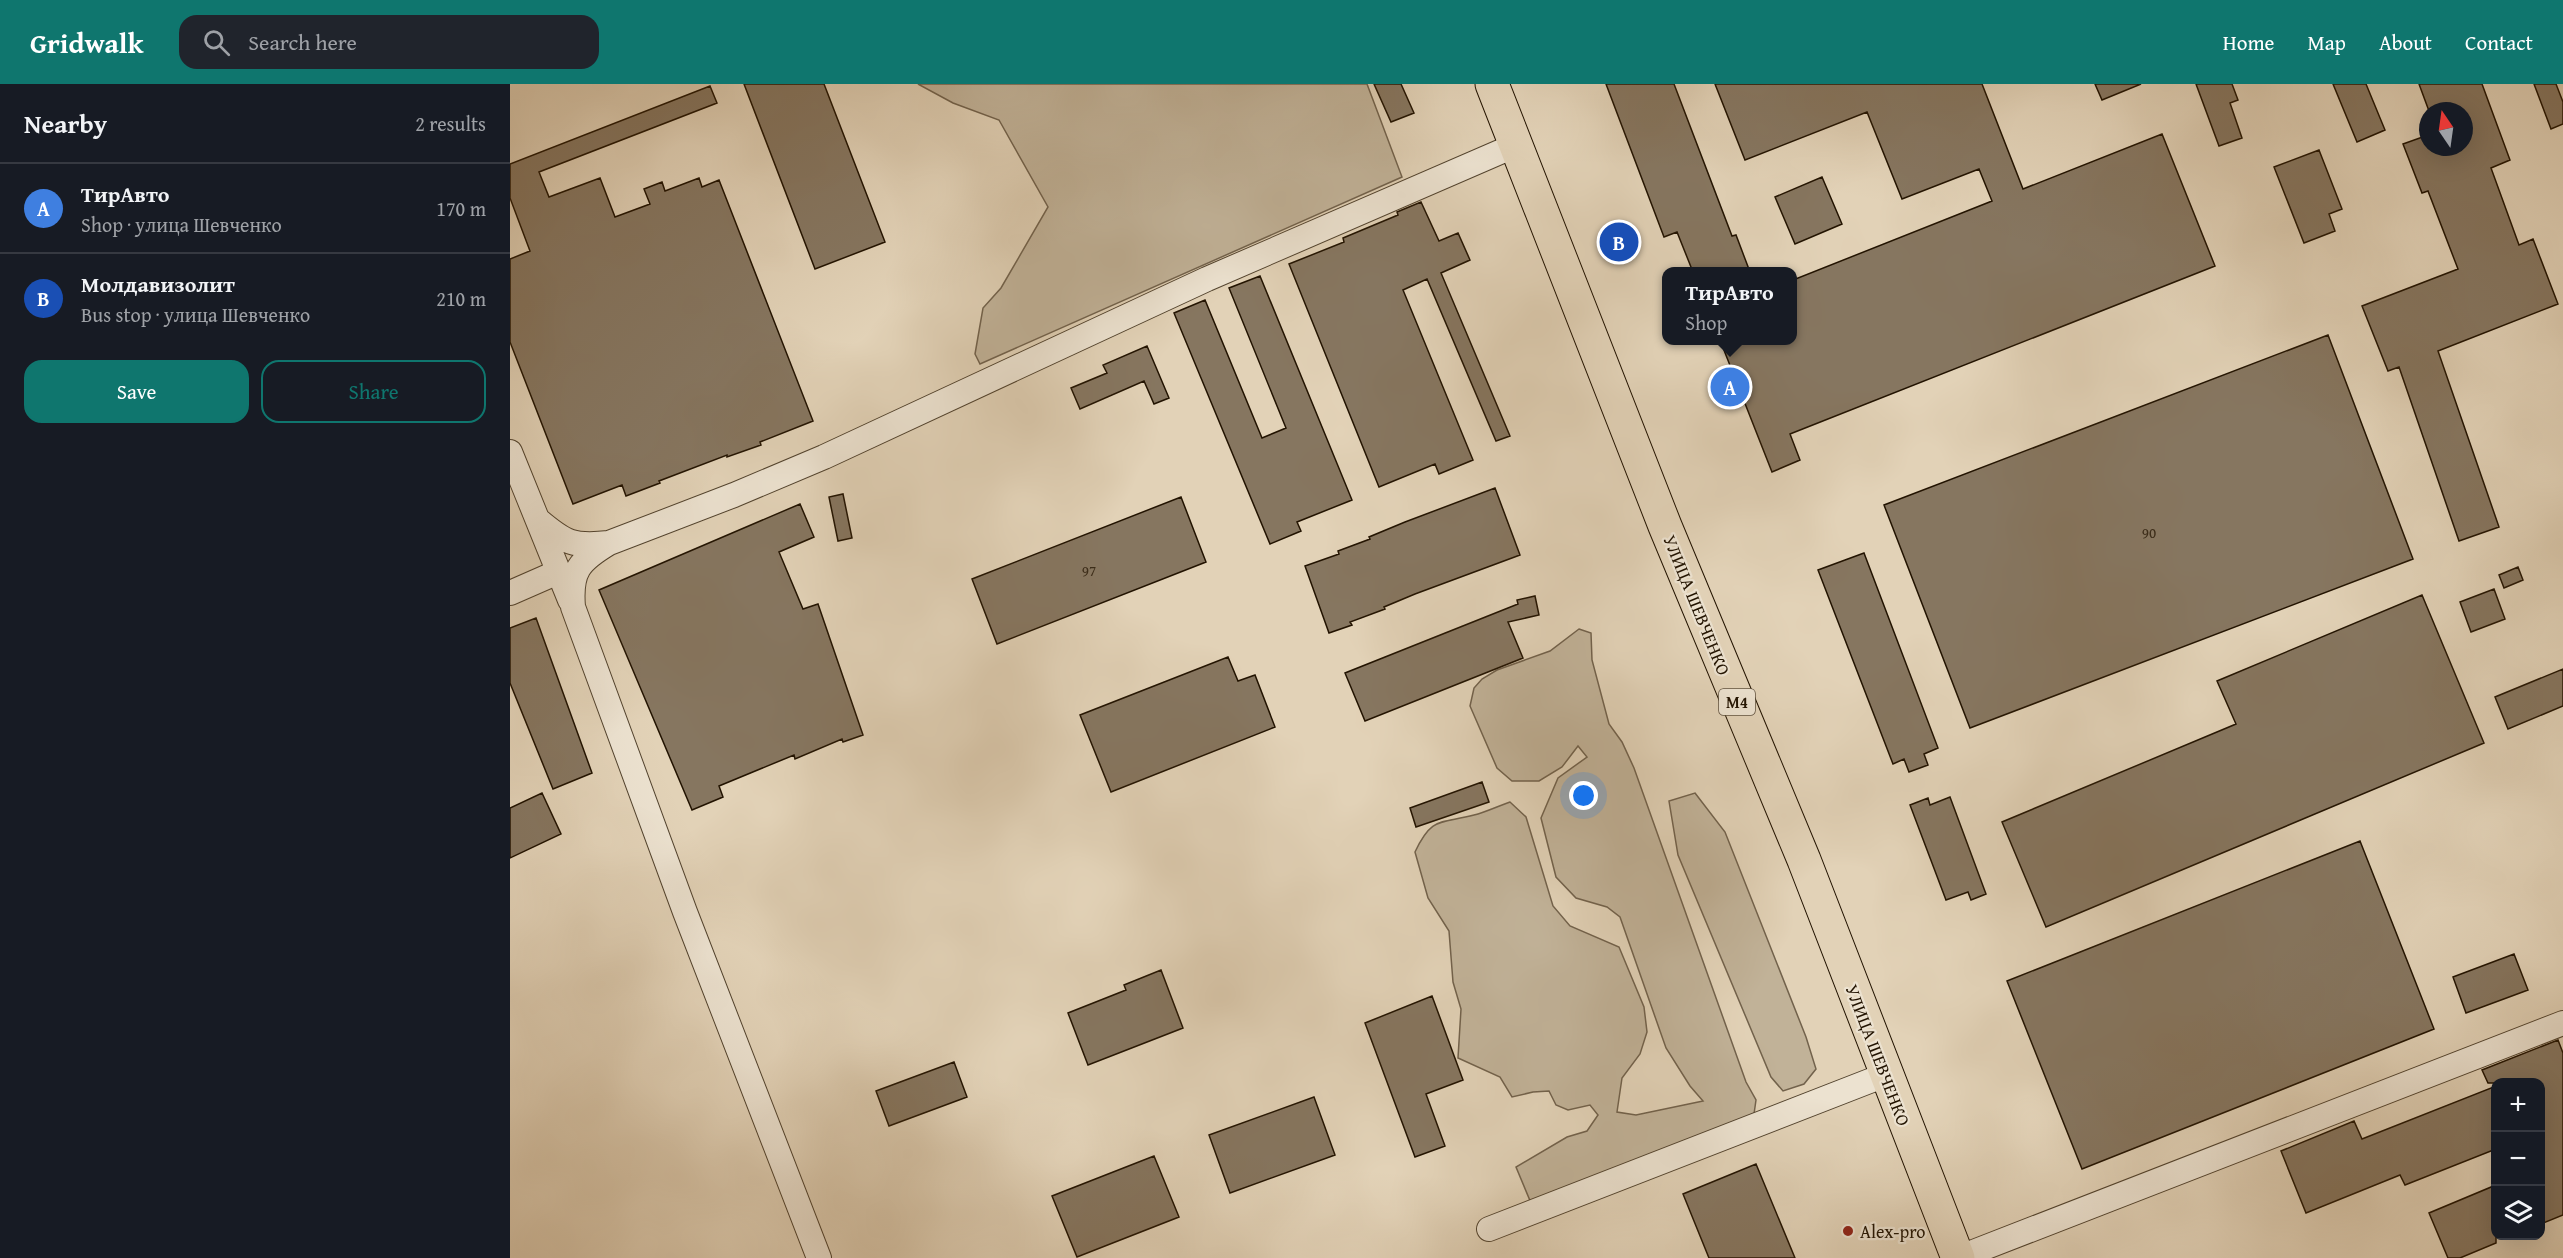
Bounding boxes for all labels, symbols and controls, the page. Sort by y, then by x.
search box [179,15,599,69]
text: Gridwalk [30,22,143,63]
icon: search [200,26,233,59]
text: Search here [248,26,357,58]
text: Home [2223,27,2274,58]
text: Map [2307,27,2346,58]
text: About [2379,27,2432,58]
text: Contact [2465,27,2533,58]
north arrow [2419,102,2473,156]
text: Nearby [24,104,107,143]
text: 2 results [415,109,486,138]
text: ТирАвто [81,178,169,210]
text: A [37,194,50,223]
text: 170 m [436,194,486,223]
text: Shop · улица Шевченко [81,210,282,239]
pin: B [1600,220,1638,264]
popup [1662,267,1797,345]
text: Молдавизолит [81,268,235,300]
text: ТирАвто [1685,276,1774,308]
text: B [37,284,50,313]
text: 210 m [436,284,486,313]
text: Bus stop · улица Шевченко [81,300,310,329]
text: Shop [1685,308,1727,337]
button: Save [24,360,249,423]
button: Share [261,360,486,423]
pin: A [1710,364,1750,410]
house number: 90 [2142,522,2156,543]
street label: УЛИЦА ШЕВЧЕНКО [1656,531,1738,679]
house number: 97 [1082,560,1096,581]
road number: M4 [1719,689,1755,715]
your location [1569,781,1598,810]
street label: УЛИЦА ШЕВЧЕНКО [1839,980,1917,1130]
map controls [2491,1078,2545,1240]
button: + [2491,1078,2545,1132]
button: − [2491,1132,2545,1186]
button: layers [2491,1186,2545,1240]
place label: Alex-pro [1860,1218,1926,1245]
marker: Alex-pro [1841,1224,1855,1238]

